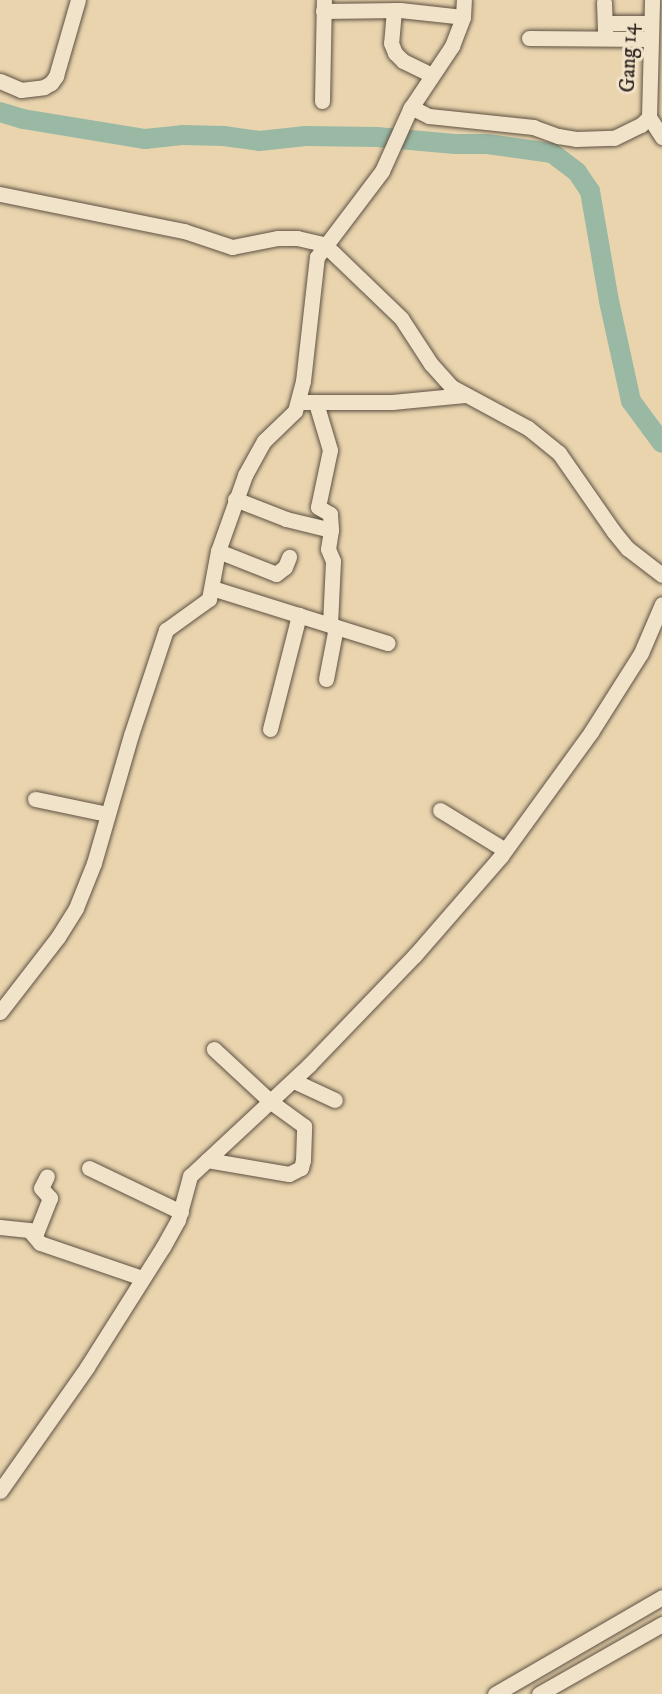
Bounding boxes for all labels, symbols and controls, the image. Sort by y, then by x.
street label: Gang 14 [615,23,643,93]

